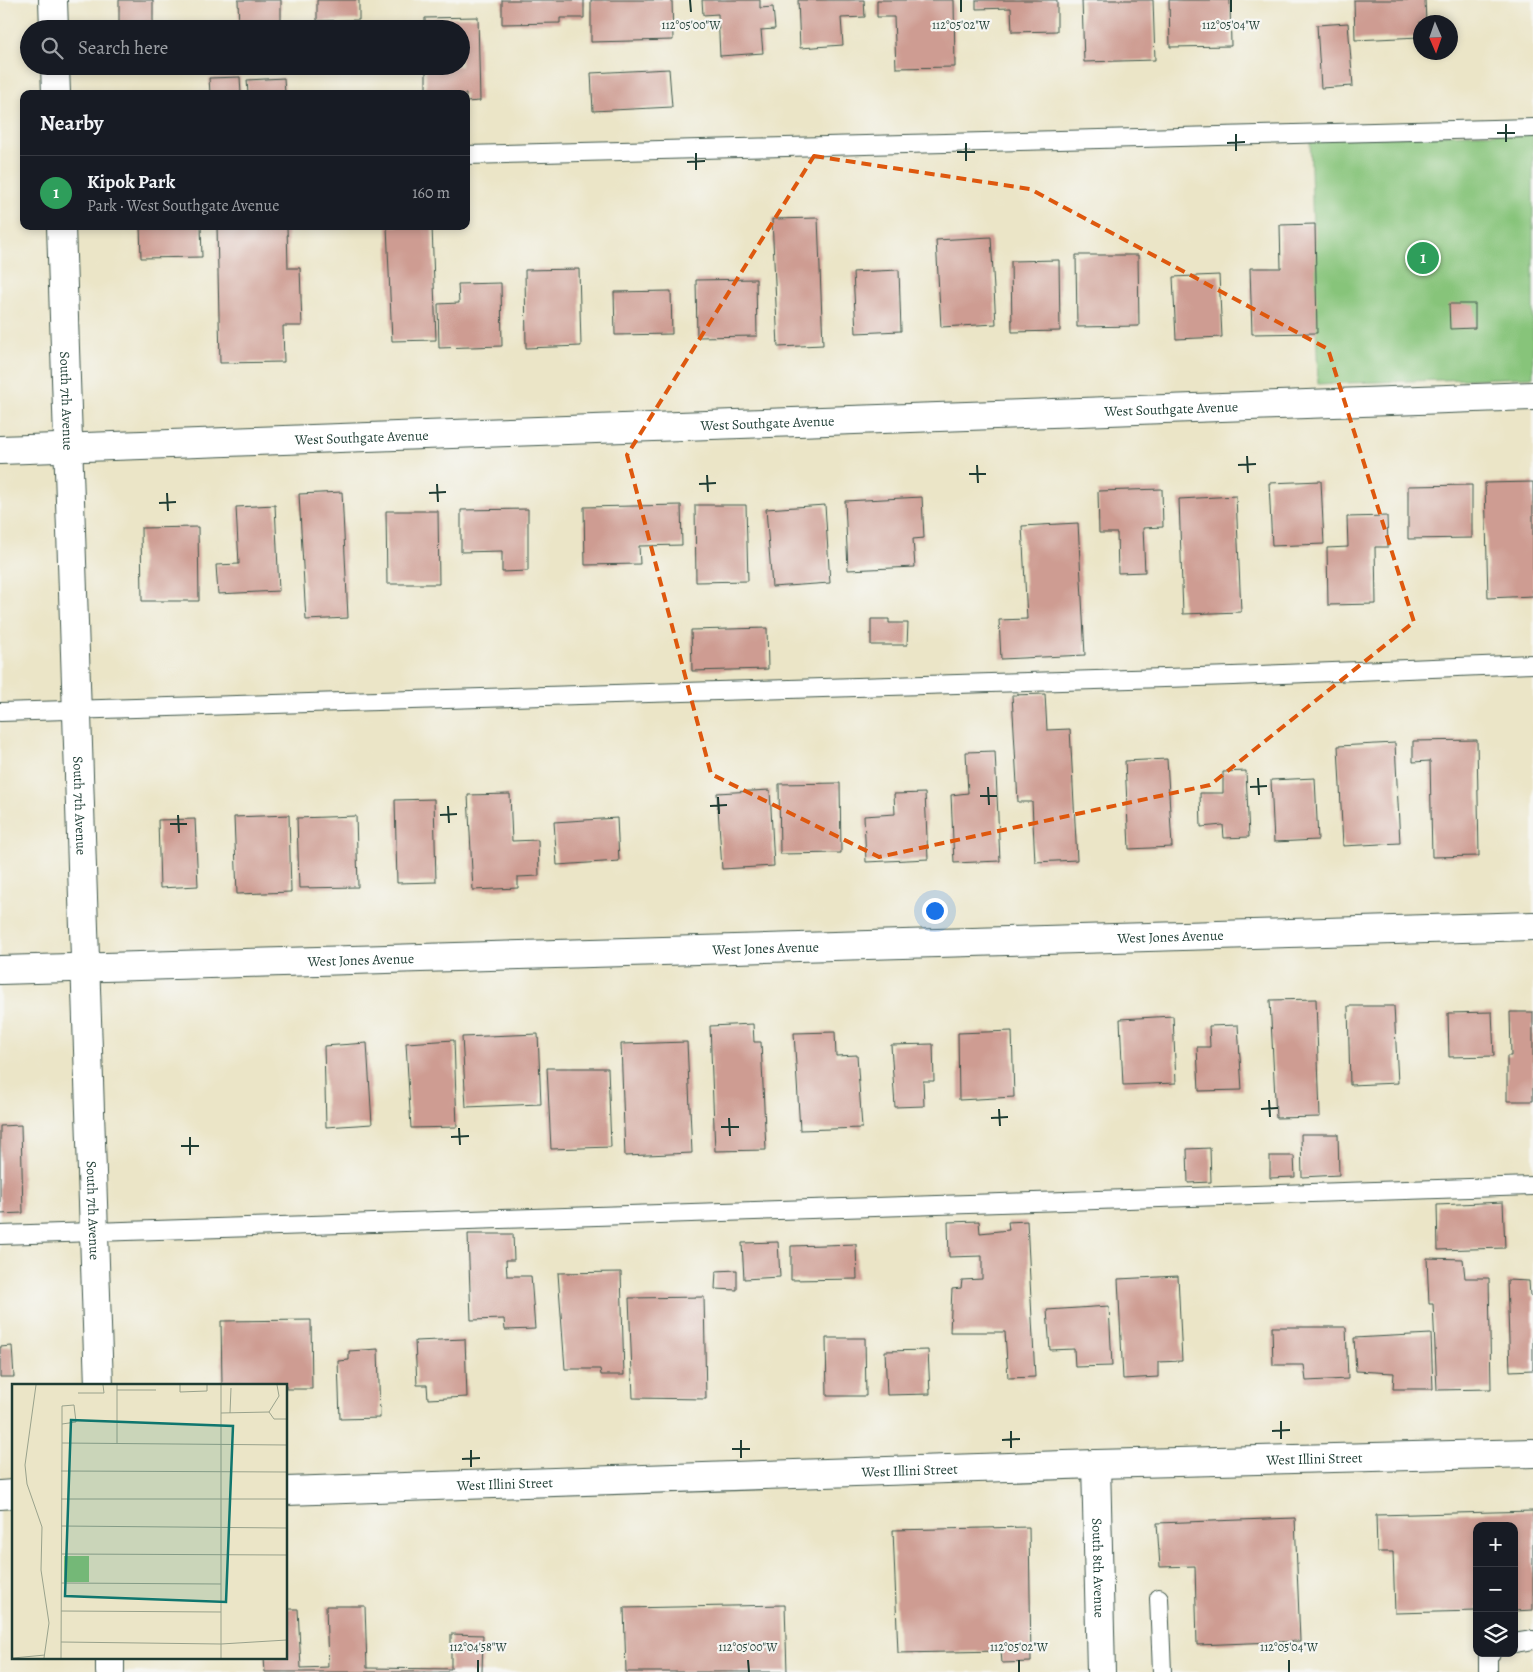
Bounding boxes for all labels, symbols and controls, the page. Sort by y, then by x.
north arrow [1413,15,1458,60]
text: 112°05'00"W [662,17,721,33]
text: 112°05'02"W [932,17,991,33]
text: 112°05'04"W [1202,17,1261,33]
search box [20,20,470,75]
icon: search [38,34,66,62]
text: Search here [78,35,168,61]
text: Nearby [40,109,103,137]
text: Kipok Park [87,169,175,195]
text: 1 [53,182,59,204]
text: 160 m [412,182,450,204]
text: Park · West Southgate Avenue [87,195,279,217]
pin: 1 [1407,239,1439,277]
street label: South 7th Avenue [56,351,78,451]
street label: West Southgate Avenue [1103,397,1239,421]
street label: West Southgate Avenue [699,411,835,435]
street label: West Southgate Avenue [294,425,429,449]
street label: South 7th Avenue [69,756,91,856]
your location [922,898,948,924]
street label: West Jones Avenue [1116,925,1224,947]
street label: West Jones Avenue [711,937,819,959]
street label: West Jones Avenue [306,949,414,971]
street label: South 7th Avenue [82,1161,104,1260]
inset map [12,1384,288,1660]
street label: West Illini Street [1265,1448,1363,1469]
street label: West Illini Street [860,1459,958,1481]
street label: West Illini Street [456,1473,554,1495]
street label: South 8th Avenue [1088,1518,1109,1618]
map controls [1473,1522,1518,1657]
button: + [1473,1522,1518,1567]
button: − [1473,1567,1518,1612]
button: layers [1473,1612,1518,1657]
text: 112°04'58"W [449,1639,507,1655]
text: 112°05'00"W [719,1639,778,1655]
text: 112°05'02"W [990,1639,1049,1655]
text: 112°05'04"W [1260,1639,1319,1655]

